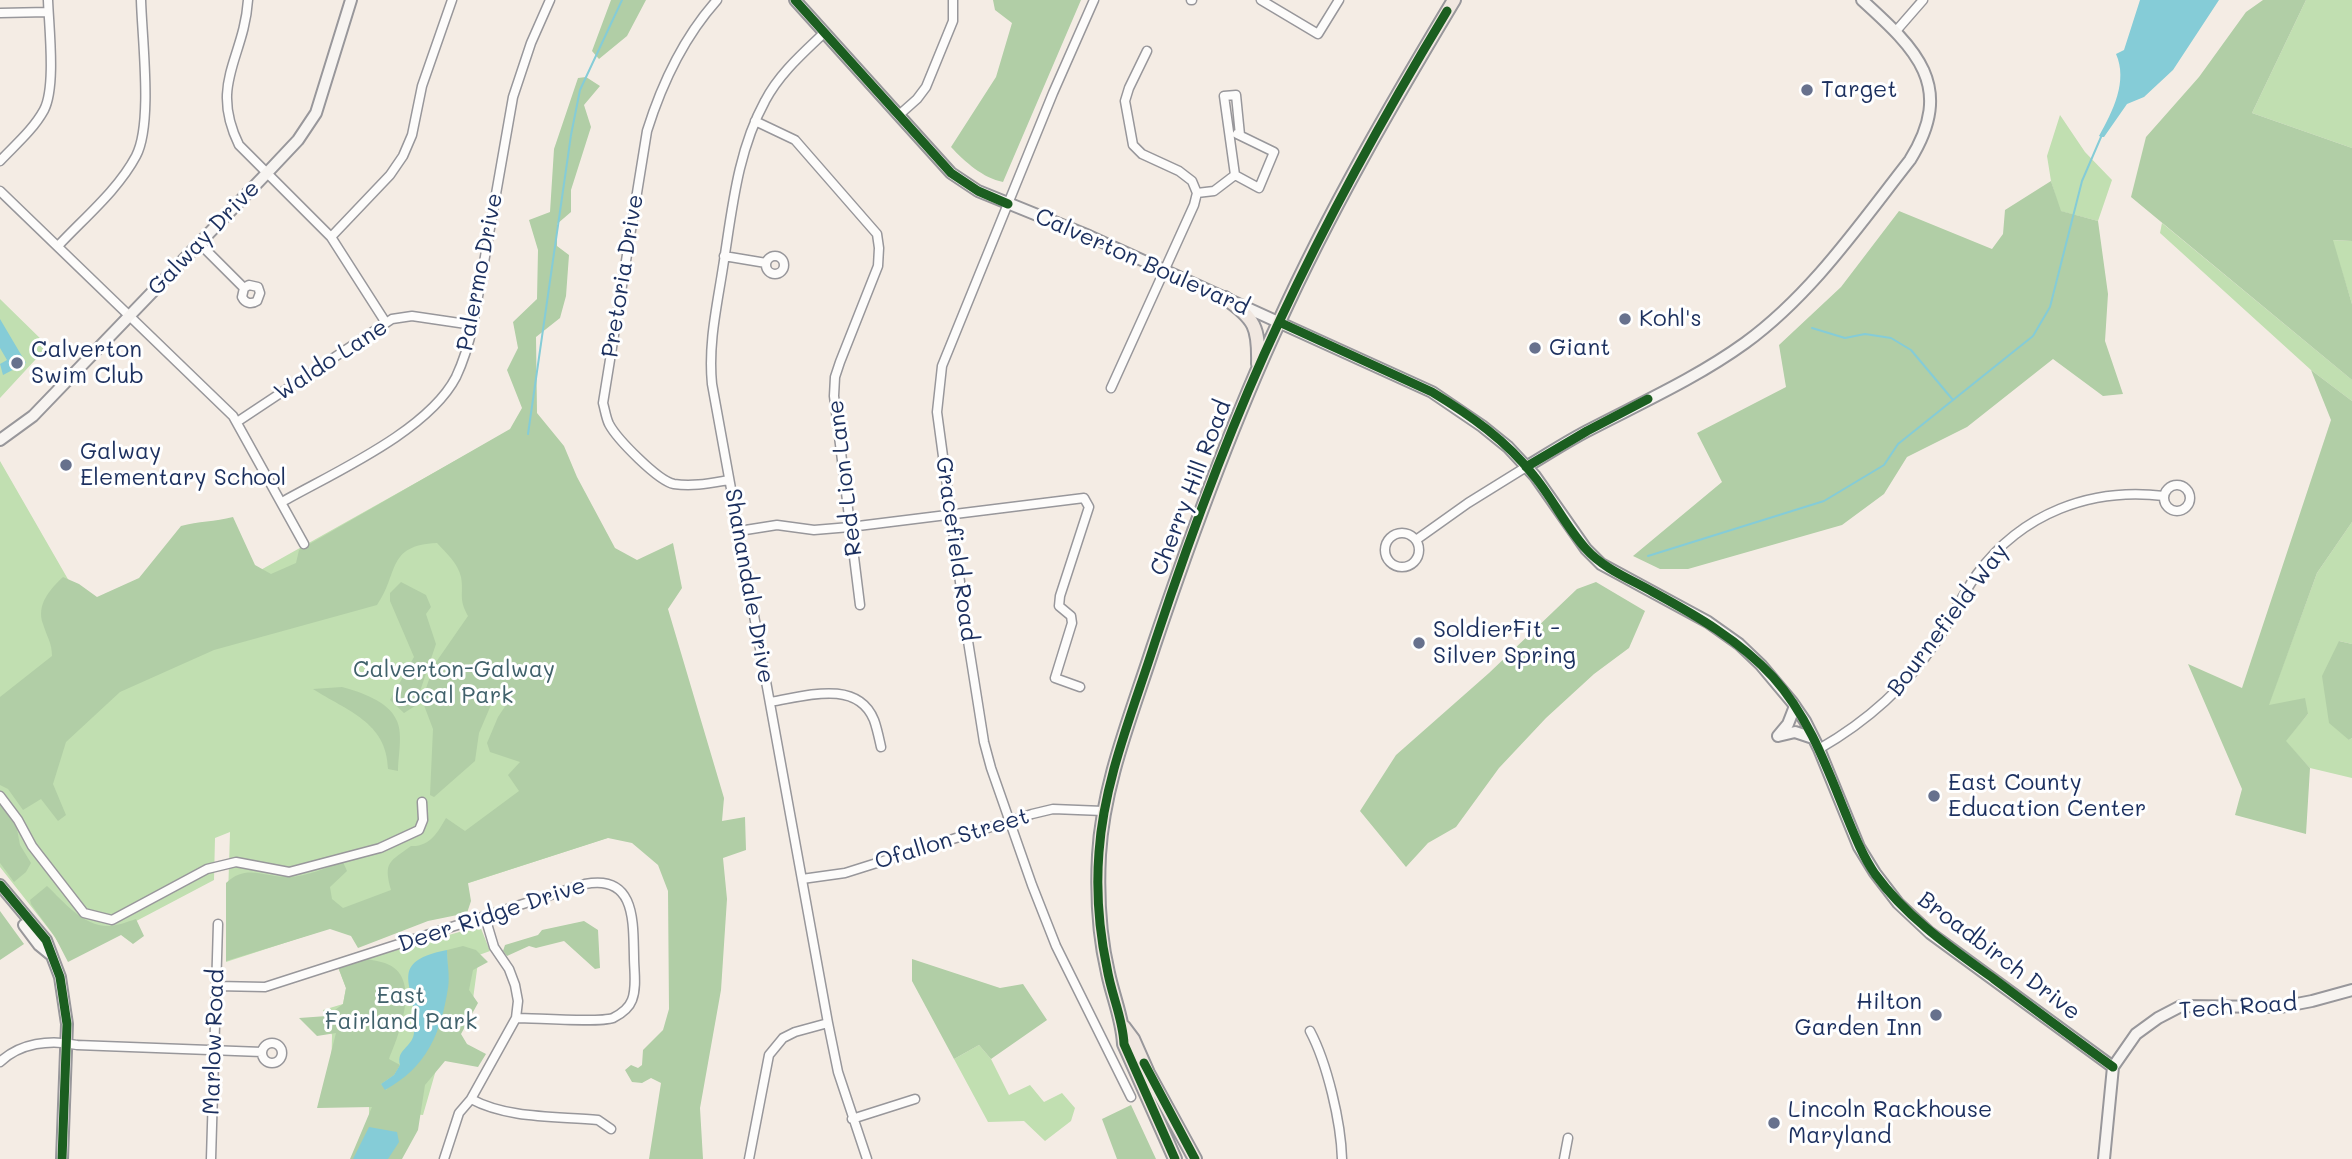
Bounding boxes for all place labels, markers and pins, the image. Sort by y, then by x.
place label: Target [1821,76,1897,104]
marker: Target [1799,82,1815,98]
place label: Kohl's [1639,305,1702,333]
marker: Kohl's [1617,311,1633,327]
place label: Giant [1549,334,1610,362]
place label: Calverton Swim Club [31,336,144,390]
marker: Giant [1527,340,1543,356]
marker: Calverton Swim Club [9,355,25,371]
place label: Galway Elementary School [80,438,286,492]
marker: Galway Elementary School [58,457,74,473]
place label: SoldierFit - Silver Spring [1433,616,1576,670]
marker: SoldierFit - Silver Spring [1411,635,1427,651]
place label: East County Education Center [1948,769,2146,823]
marker: East County Education Center [1926,788,1942,804]
place label: Hilton Garden Inn [1795,988,1922,1042]
marker: Hilton Garden Inn [1928,1007,1944,1023]
place label: Lincoln Rackhouse Maryland [1788,1096,1992,1150]
marker: Lincoln Rackhouse Maryland [1766,1115,1782,1131]

